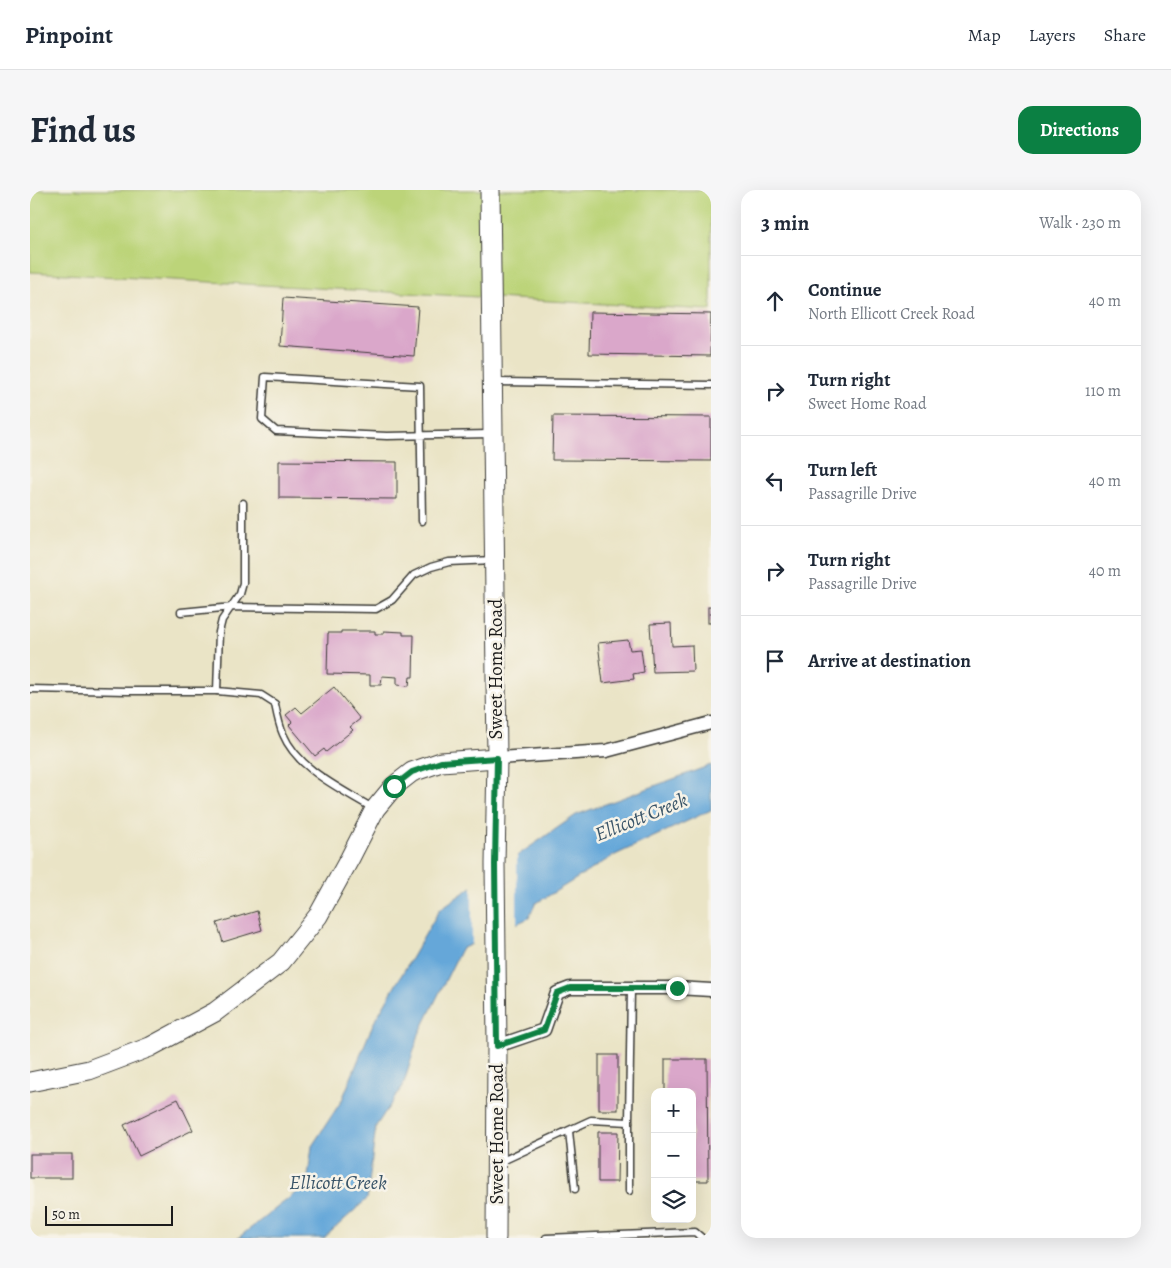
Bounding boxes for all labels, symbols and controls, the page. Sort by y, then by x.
text: Pinpoint [25,19,113,51]
text: Map [968,23,1001,47]
text: Layers [1029,23,1076,47]
text: Share [1104,23,1146,47]
text: Find us [30,106,136,154]
button: Directions [1018,106,1141,154]
text: 3 min [761,209,809,237]
text: Walk · 230 m [1039,212,1121,234]
text: Continue [808,277,882,303]
icon: ahead [761,287,789,315]
text: 40 m [1089,290,1121,312]
text: North Ellicott Creek Road [808,303,975,325]
text: Turn right [808,367,890,393]
icon: right [761,377,789,405]
text: 110 m [1085,380,1121,402]
text: Sweet Home Road [808,393,927,415]
text: Turn left [808,457,877,483]
icon: left [761,467,789,495]
text: 40 m [1089,470,1121,492]
text: Passagrille Drive [808,483,917,505]
text: Turn right [808,547,890,573]
icon: right [761,557,789,585]
text: 40 m [1089,560,1121,582]
text: Passagrille Drive [808,573,917,595]
street label: Sweet Home Road [483,598,509,739]
icon: arrive [761,647,789,675]
text: Arrive at destination [808,648,971,674]
route start [383,775,406,798]
water label: Ellicott Creek [591,786,691,848]
route end [666,977,689,1000]
street label: Sweet Home Road [484,1063,510,1204]
map controls [651,1088,696,1223]
button: + [651,1088,696,1133]
button: − [651,1133,696,1178]
water label: Ellicott Creek [289,1169,387,1196]
button: layers [651,1178,696,1223]
scale bar [45,1203,172,1226]
text: 50 m [52,1205,80,1224]

